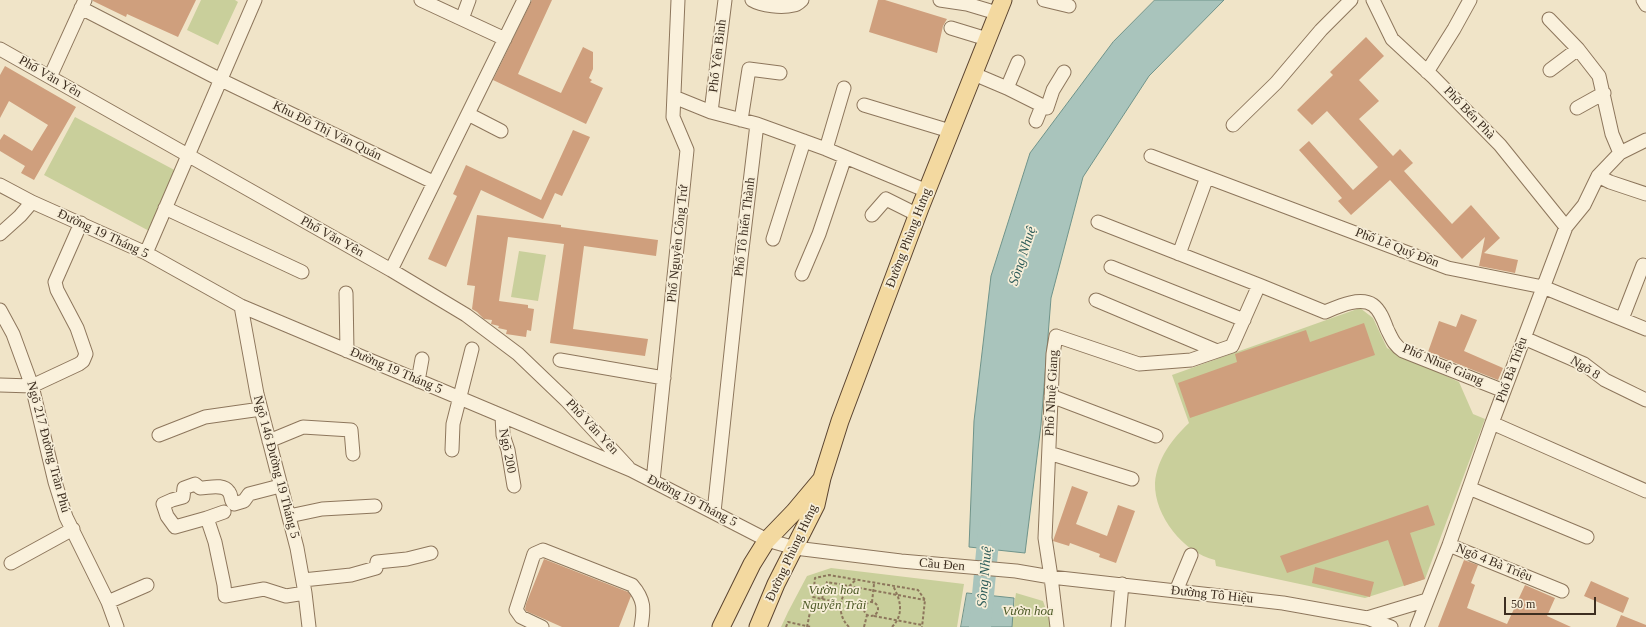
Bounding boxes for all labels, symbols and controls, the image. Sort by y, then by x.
street label: Phố Yên Bình [706,18,730,94]
street label: Phố Văn Yên [16,53,84,101]
street label: Phố Bến Phà [1440,83,1498,143]
street label: Khu Đô Thị Văn Quán [270,98,384,164]
street label: Phố Tô hiến Thành [731,176,759,278]
street label: Phố Nguyễn Công Trứ [664,184,692,304]
street label: Đường Phùng Hưng [883,186,935,290]
street label: Đường 19 Tháng 5 [55,206,151,262]
street label: Phố Văn Yên [298,213,366,261]
water label: Sông Nhuệ [1006,224,1040,288]
street label: Phố Lê Quý Đôn [1353,225,1441,271]
street label: Phố Bà Triệu [1493,335,1531,405]
street label: Phố Nhuệ Giang [1400,341,1486,389]
street label: Đường 19 Tháng 5 [347,345,445,397]
street label: Phố Nhuệ Giang [1042,349,1062,437]
street label: Ngõ 8 [1567,353,1603,383]
street label: Ngõ 217 Đường Trần Phú [23,380,73,514]
street label: Ngõ 146 Đường 19 Tháng 5 [249,394,303,540]
street label: Phố Văn Yên [562,396,622,458]
street label: Ngõ 200 [495,427,519,475]
street label: Đường 19 Tháng 5 [644,472,740,530]
street label: Đường Phùng Hưng [763,502,821,604]
street label: Ngõ 4 Bà Triệu [1454,541,1534,585]
water label: Sông Nhuệ [974,546,996,608]
street label: Cầu Đen [918,555,966,575]
park label: Vườn hoa Nguyễn Trãi [802,583,866,614]
street label: Đường Tô Hiệu [1170,583,1254,607]
scale bar [1506,589,1598,615]
text: 50 m [1511,597,1535,611]
park label: Vườn hoa [1002,604,1054,620]

